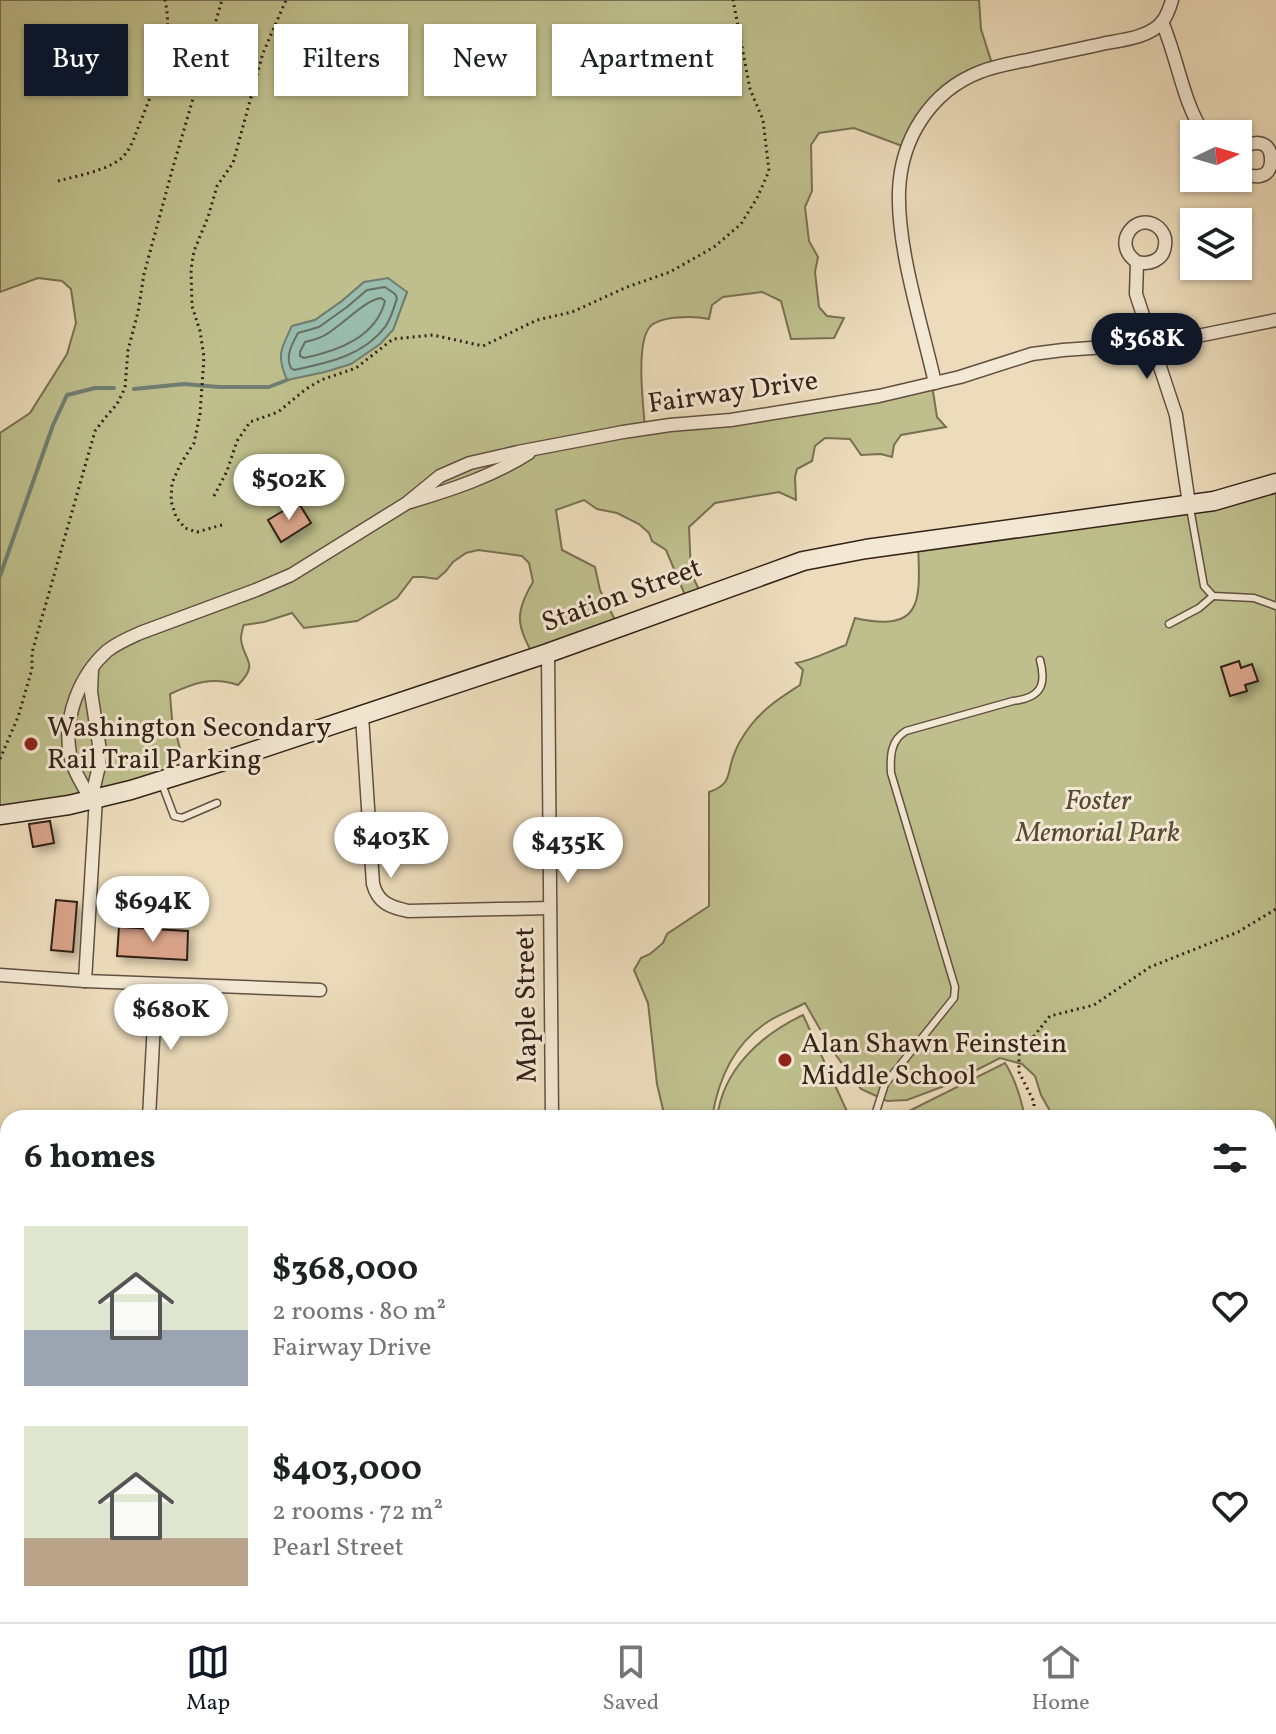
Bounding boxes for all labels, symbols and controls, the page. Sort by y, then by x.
chip: Buy [24,24,128,96]
chip: Rent [144,24,258,96]
chip: Filters [274,24,408,96]
chip: New [424,24,536,96]
chip: Apartment [552,24,742,96]
north arrow [1180,120,1252,192]
map controls [1180,120,1252,280]
button: layers [1180,208,1252,280]
pin: $368K [1091,313,1203,381]
text: $368K [1109,321,1185,357]
street label: Fairway Drive [645,362,821,424]
pin: $502K [233,454,345,522]
text: $502K [251,462,327,498]
street label: Station Street [537,549,707,643]
place label: Washington Secondary Rail Trail Parking [47,709,331,780]
marker: Washington Secondary Rail Trail Parking [22,735,40,753]
park label: Foster Memorial Park [1015,782,1180,853]
pin: $403K [335,812,447,880]
pin: $435K [512,817,624,885]
text: $403K [352,820,430,856]
text: $435K [531,825,605,861]
pin: $694K [97,876,209,944]
text: $694K [114,884,192,920]
street label: Maple Street [506,926,548,1084]
pin: $680K [115,984,227,1052]
text: $680K [132,992,210,1028]
place label: Alan Shawn Feinstein Middle School [801,1025,1067,1096]
marker: Alan Shawn Feinstein Middle School [776,1051,794,1069]
text: 6 homes [24,1135,156,1182]
icon: filters [1208,1136,1252,1180]
text: $368,000 [272,1247,418,1294]
icon: home [88,1258,184,1354]
icon: heart [1208,1284,1252,1328]
text: 2 rooms · 80 m² [272,1294,446,1330]
text: Fairway Drive [272,1330,431,1366]
text: $403,000 [272,1447,422,1494]
icon: home [88,1458,184,1554]
icon: heart [1208,1484,1252,1528]
text: 2 rooms · 72 m² [272,1494,443,1530]
text: Pearl Street [272,1530,404,1566]
tab: Map [186,1640,230,1719]
tab: Saved [603,1640,659,1719]
tab: Home [1032,1640,1090,1719]

